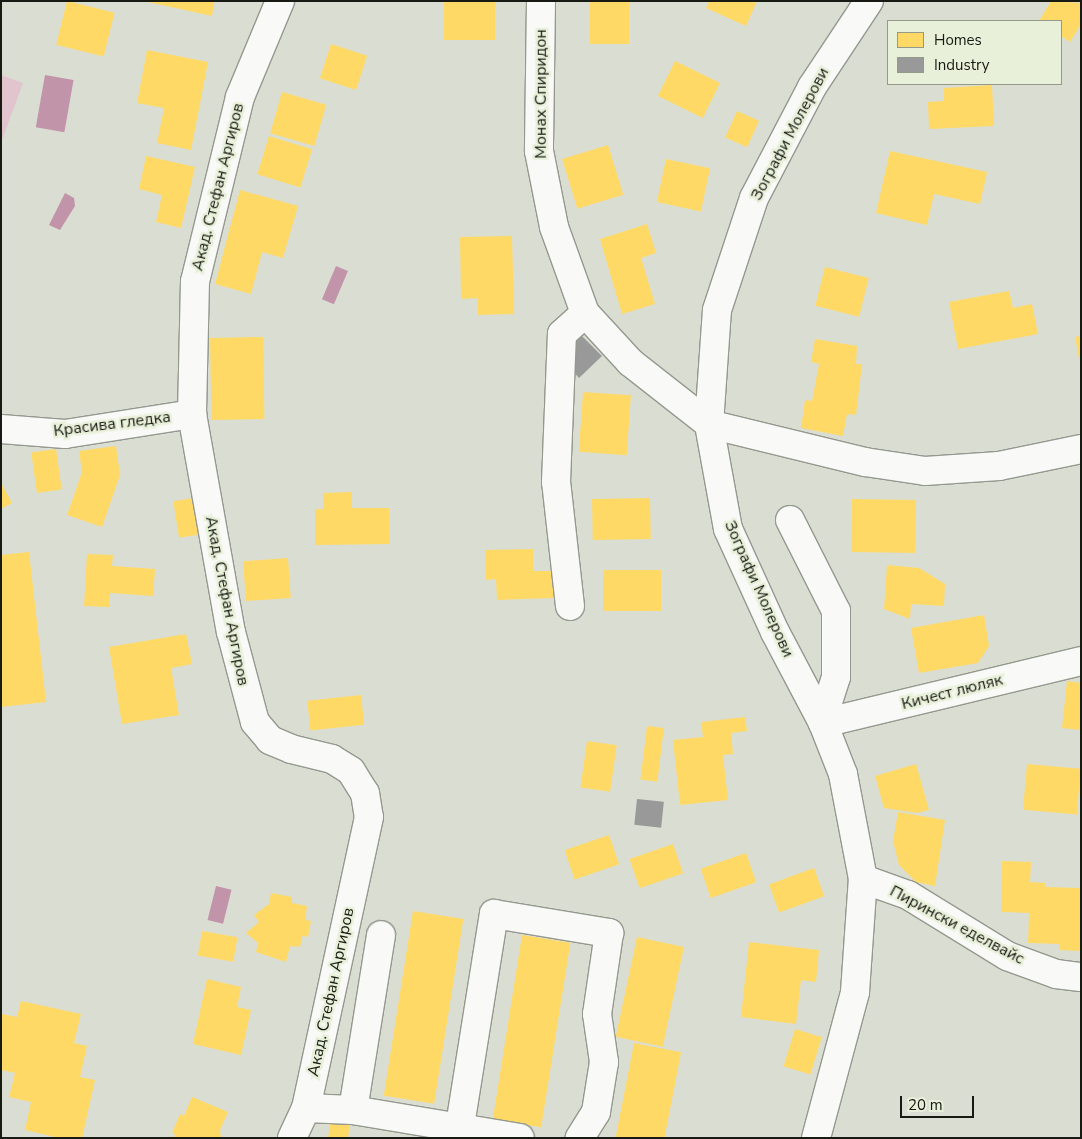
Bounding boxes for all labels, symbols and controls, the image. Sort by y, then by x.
legend [887,20,1062,85]
street label: Монах Спиридон [531,29,551,159]
text: Homes [934,30,982,50]
text: Industry [934,55,989,75]
street label: Зографи Молерови [747,64,833,204]
street label: Акад. Стефан Аргиров [188,101,248,273]
street label: Красива гледка [52,407,172,441]
street label: Акад. Стефан Аргиров [201,515,253,687]
street label: Зографи Молерови [720,518,798,660]
street label: Кичест люляк [899,670,1005,714]
street label: Пирински еделвайс [887,881,1027,969]
street label: Акад. Стефан Аргиров [304,906,358,1078]
scale bar [902,1086,976,1118]
text: 20 m [908,1095,943,1115]

